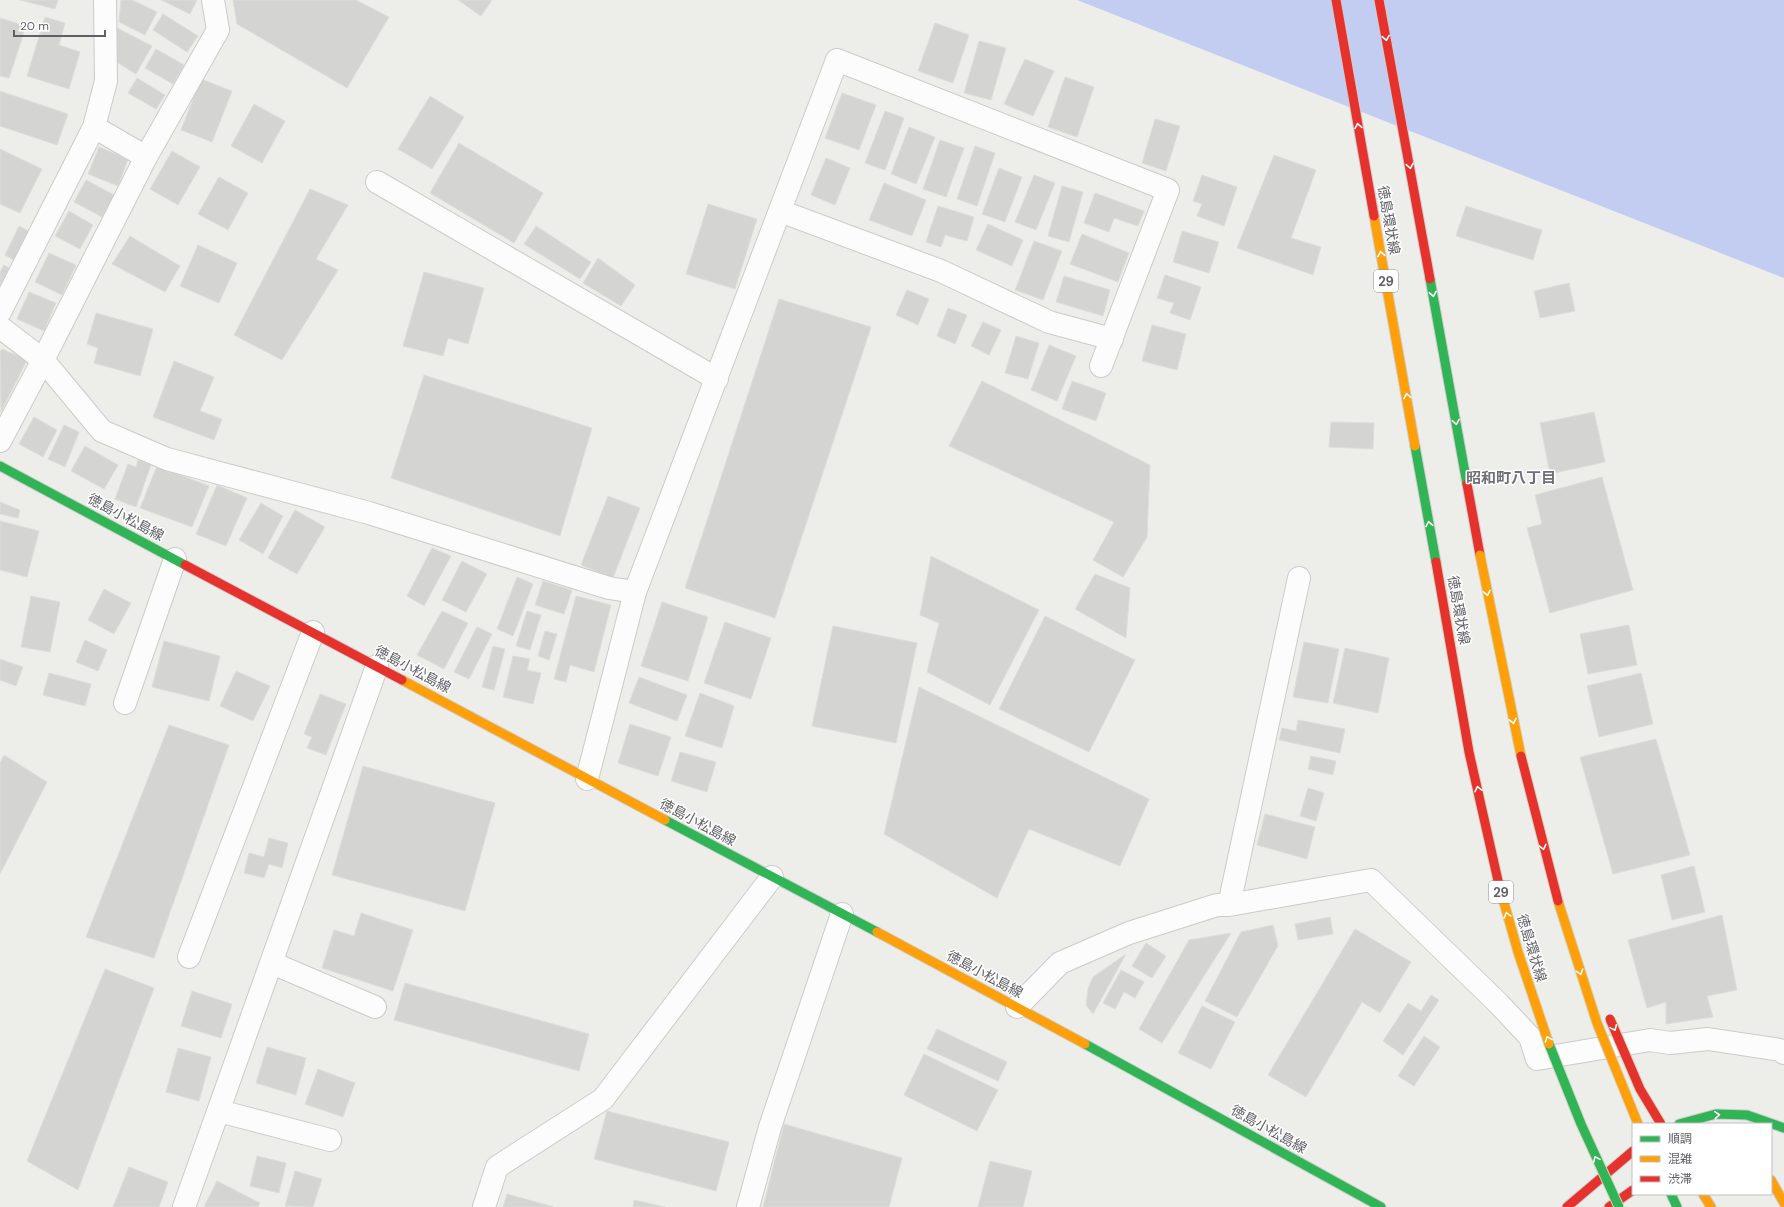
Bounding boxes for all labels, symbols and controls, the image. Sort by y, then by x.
scale bar [14,12,105,38]
text: 20 m [20,18,49,34]
one-way arrow [1382,35,1390,41]
one-way arrow [1355,123,1363,129]
one-way arrow [1405,163,1413,169]
street label: 徳島環状線 [1374,184,1404,256]
one-way arrow [1377,251,1386,257]
road number: 29 [1374,270,1398,292]
one-way arrow [1428,291,1437,297]
one-way arrow [1403,393,1411,399]
one-way arrow [1451,419,1460,425]
district label: 昭和町八丁目 [1466,468,1556,488]
street label: 徳島小松島線 [85,489,167,545]
one-way arrow [1426,521,1434,527]
street label: 徳島環状線 [1444,574,1474,646]
one-way arrow [1483,590,1491,596]
street label: 徳島小松島線 [372,641,454,697]
one-way arrow [1508,717,1516,724]
one-way arrow [1474,786,1482,792]
street label: 徳島小松島線 [657,794,739,850]
one-way arrow [1538,844,1546,850]
road number: 29 [1489,881,1513,903]
one-way arrow [1503,912,1512,919]
street label: 徳島環状線 [1513,912,1551,984]
street label: 徳島小松島線 [944,946,1026,1002]
one-way arrow [1575,968,1583,975]
one-way arrow [1609,1024,1617,1031]
one-way arrow [1544,1035,1552,1042]
street label: 徳島小松島線 [1228,1101,1310,1157]
one-way arrow [1713,1110,1720,1119]
legend [1632,1123,1772,1195]
text: 順調 [1668,1131,1692,1147]
text: 混雑 [1668,1151,1692,1167]
one-way arrow [1593,1156,1601,1164]
text: 渋滞 [1668,1171,1692,1187]

